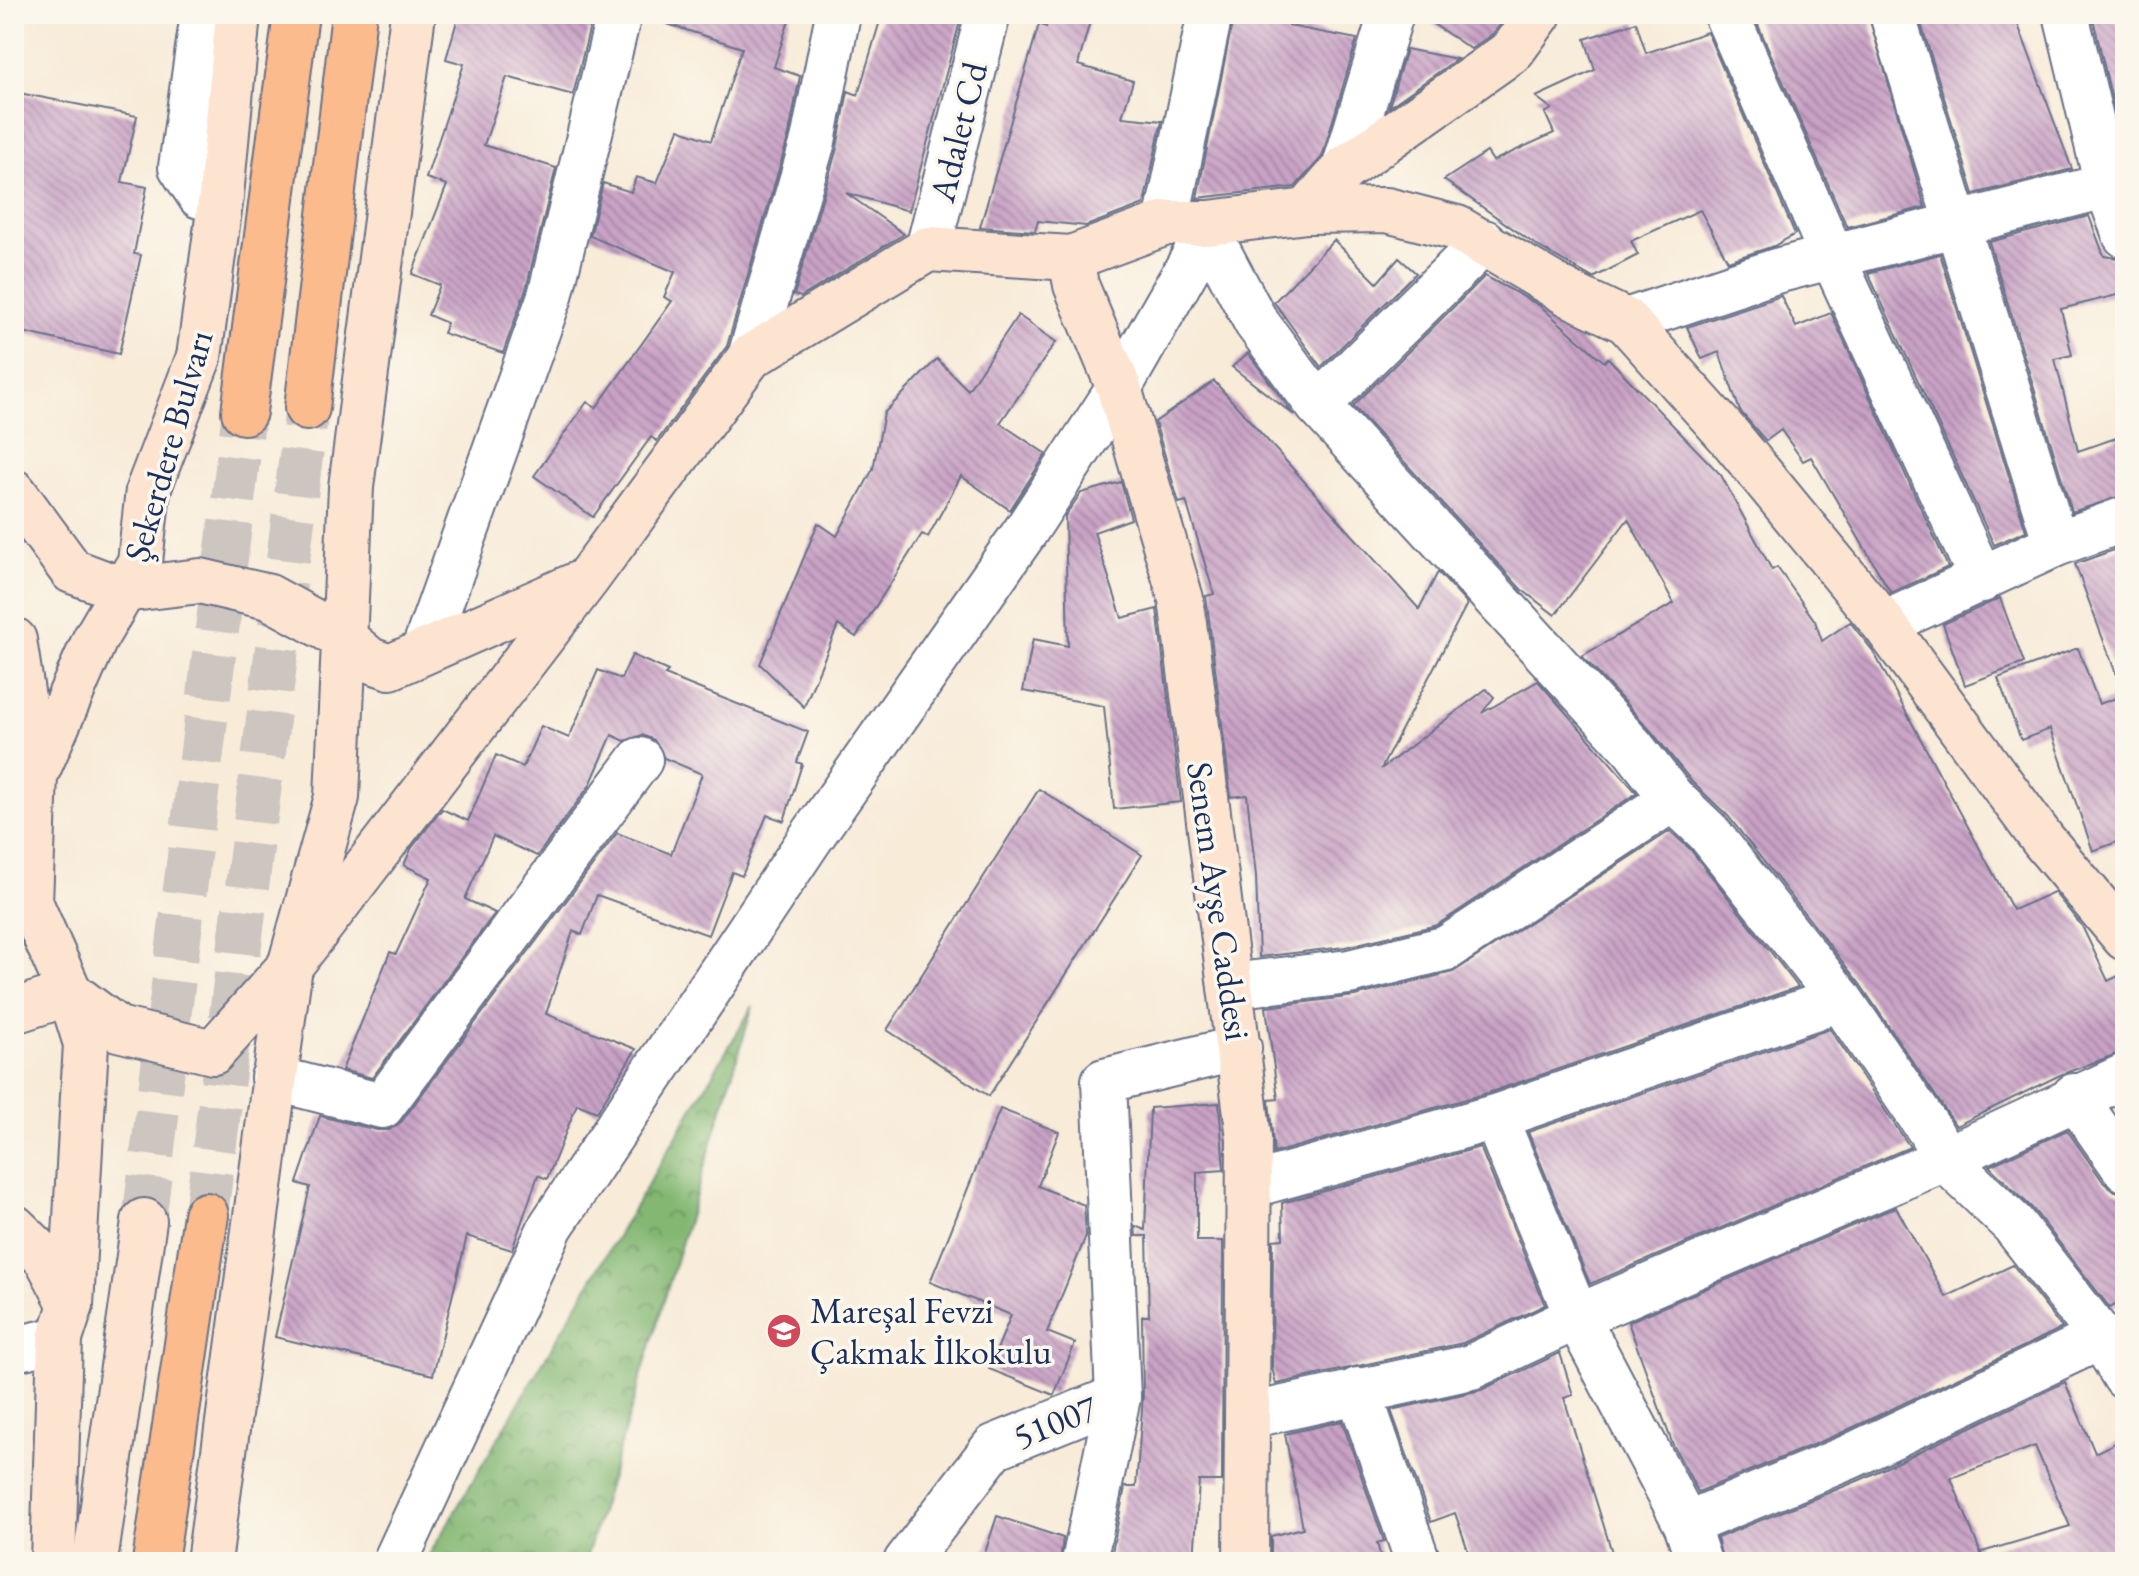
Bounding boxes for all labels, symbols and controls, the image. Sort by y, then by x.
street label: Adalet Cd [918,56,998,208]
street label: Şekerdere Bulvarı [113,325,223,567]
street label: Senem Ayşe Caddesi [1176,759,1262,1044]
place label: Mareşal Fevzi Çakmak İlkokulu [810,1287,1052,1375]
school or university icon: Mareşal Fevzi Çakmak İlkokulu [765,1312,803,1350]
street label: 51007 [1006,1384,1105,1460]

